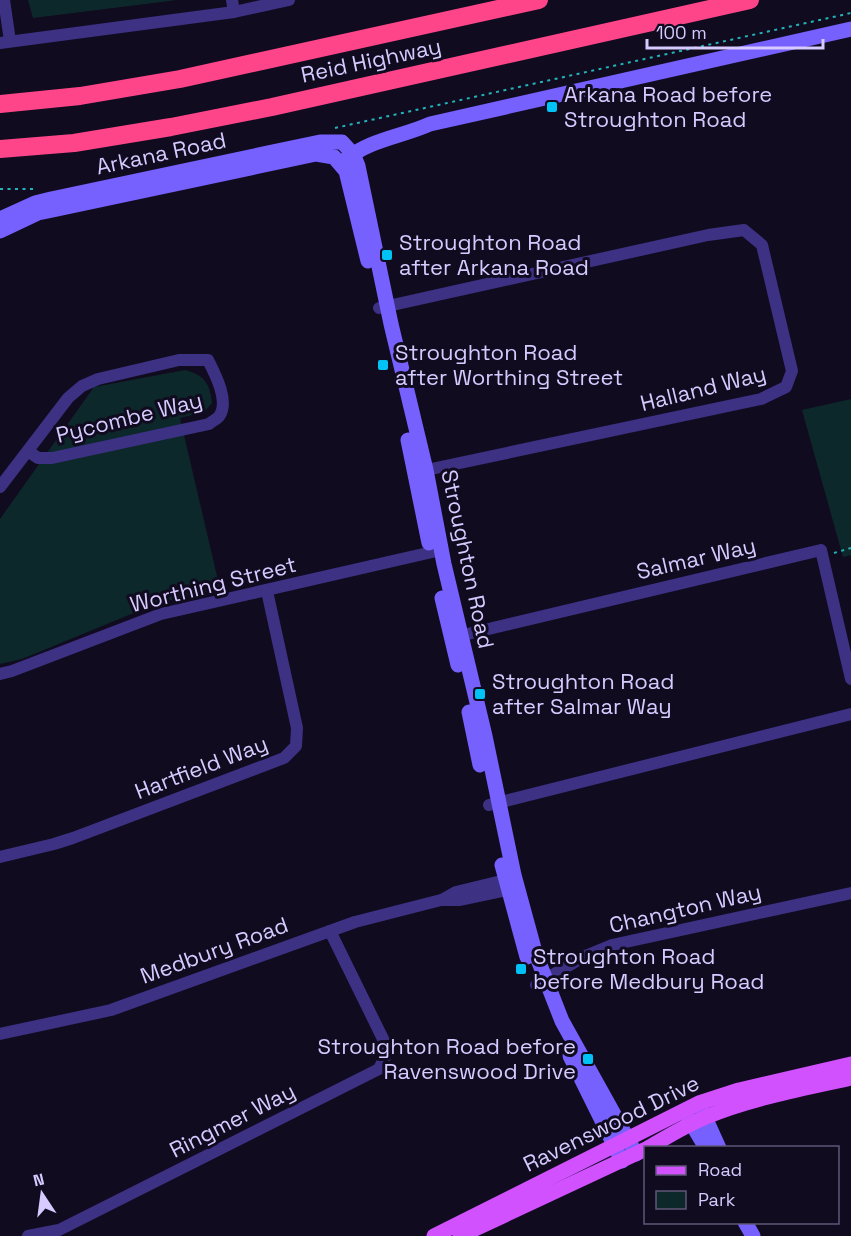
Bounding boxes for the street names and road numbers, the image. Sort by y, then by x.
street label: Reid Highway [298,31,444,89]
street label: Arkana Road [93,126,229,180]
street label: Halland Way [637,359,769,417]
street label: Pycombe Way [53,385,205,449]
street label: Stroughton Road [435,467,501,651]
street label: Salmar Way [634,531,758,585]
street label: Worthing Street [127,550,299,618]
street label: Hartfield Way [131,729,271,805]
street label: Changton Way [606,877,764,939]
street label: Medbury Road [136,910,292,990]
street label: Ravenswood Drive [518,1068,704,1178]
street label: Ringmer Way [164,1076,300,1164]

